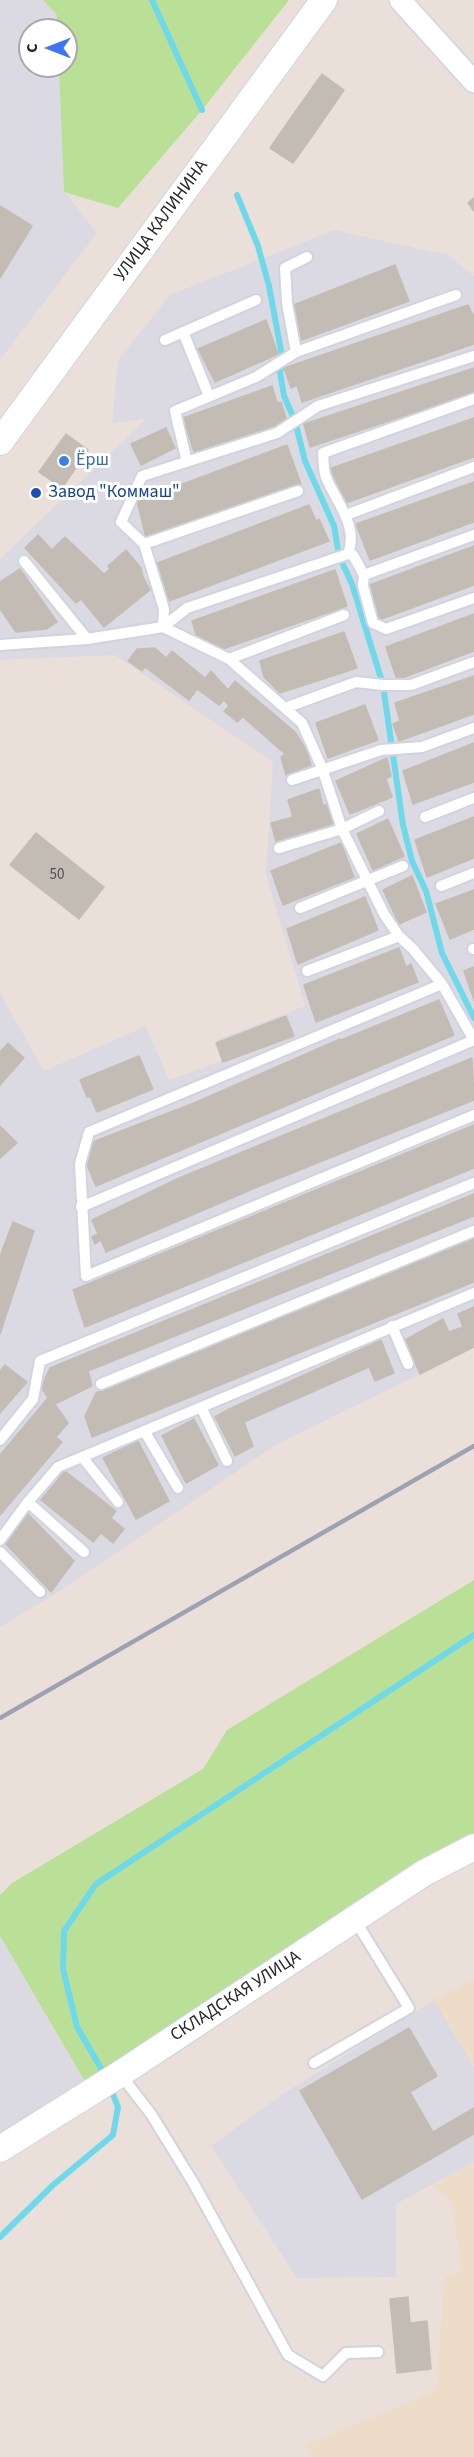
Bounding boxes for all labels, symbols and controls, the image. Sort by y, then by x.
north arrow [18,18,78,78]
text: С [21,43,43,53]
street label: УЛИЦА КАЛИНИНА [111,156,213,286]
place label: Ёрш [76,450,109,472]
marker: Ёрш [57,454,71,468]
place label: Завод "Коммаш" [48,482,180,504]
marker: Завод "Коммаш" [29,486,43,500]
house number: 50 [50,867,64,885]
street label: СКЛАДСКАЯ УЛИЦА [167,1947,305,2047]

